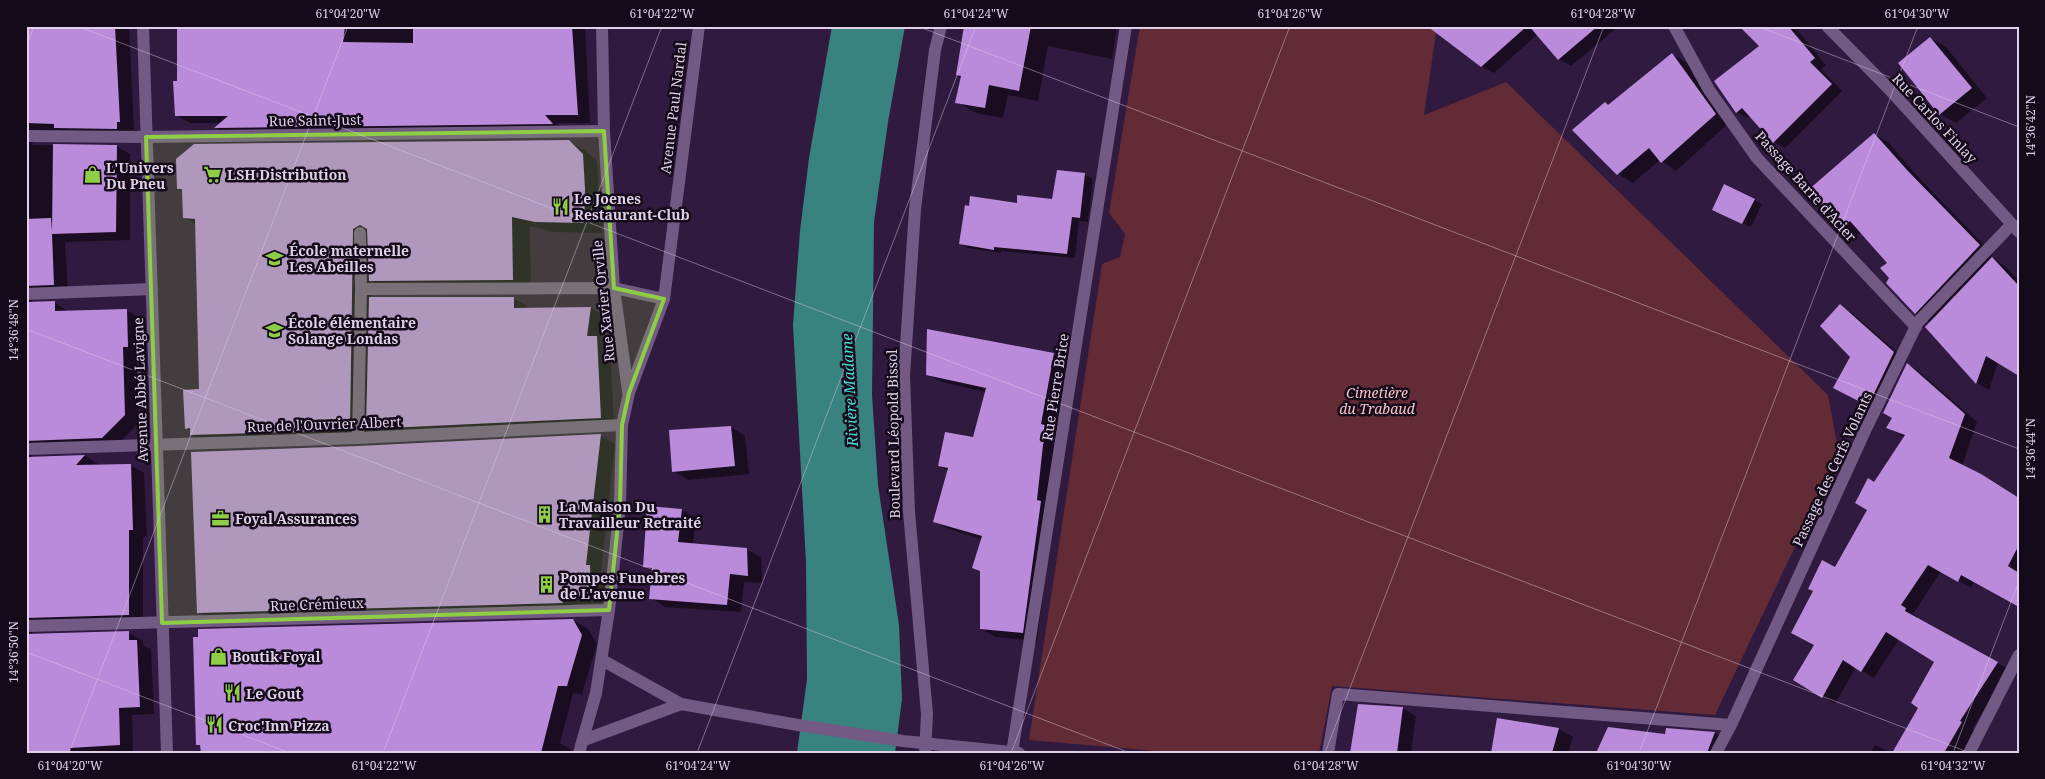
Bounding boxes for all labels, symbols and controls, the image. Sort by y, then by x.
text: 61°04'20"W [315,5,381,22]
text: 61°04'22"W [629,5,695,22]
text: 61°04'24"W [943,5,1009,22]
text: 61°04'26"W [1257,5,1323,22]
text: 61°04'28"W [1570,5,1636,22]
text: 61°04'30"W [1884,5,1950,22]
street label: Avenue Paul Nardal [655,40,691,175]
street label: Rue Carlos Finlay [1888,69,1982,167]
text: 14°36'42"N [2022,95,2039,157]
street label: Rue Saint-Just [269,110,362,130]
street label: Passage Barre d'Acier [1751,127,1861,246]
place label: L'Univers Du Pneu [106,158,174,193]
supermarket icon: LSH Distribution [203,164,223,184]
shop icon: L'Univers Du Pneu [82,165,102,185]
place label: LSH Distribution [227,165,347,184]
place label: Le Joenes Restaurant-Club [574,189,690,224]
restaurant icon: Le Joenes Restaurant-Club [550,196,570,216]
street label: Rue Xavier Orville [587,239,619,363]
place label: École maternelle Les Abeilles [289,241,409,276]
school or university icon: École maternelle Les Abeilles [265,248,285,268]
text: 14°36'48"N [5,299,22,361]
place label: École élémentaire Solange Londas [288,313,416,348]
street label: Avenue Abbé Lavigne [128,317,152,463]
school or university icon: École élémentaire Solange Londas [264,320,284,340]
water label: Rivière Madame [836,332,862,448]
street label: Rue Pierre Brice [1037,332,1073,442]
street label: Boulevard Léopold Bissol [882,349,904,519]
park label: Cimetière du Trabaud [1339,383,1416,418]
street label: Passage des Cerfs Volants [1788,389,1876,549]
street label: Rue de l'Ouvrier Albert [247,412,402,436]
text: 14°36'44"N [2022,418,2039,480]
place label: La Maison Du Travailleur Retraité [559,497,701,532]
building icon: La Maison Du Travailleur Retraité [535,504,555,524]
office icon: Foyal Assurances [211,508,231,528]
place label: Foyal Assurances [235,509,357,528]
place label: Pompes Funebres de L'avenue [560,568,686,603]
building icon: Pompes Funebres de L'avenue [536,575,556,595]
street label: Rue Crémieux [270,593,365,615]
text: 14°36'50"N [5,621,22,683]
shop icon: Boutik Foyal [208,646,228,666]
place label: Boutik Foyal [232,647,320,666]
restaurant icon: Le Gout [222,683,242,703]
place label: Le Gout [246,684,302,703]
restaurant icon: Croc'Inn Pizza [204,715,224,735]
place label: Croc'Inn Pizza [228,716,330,735]
text: 61°04'20"W [37,757,103,774]
text: 61°04'22"W [351,757,417,774]
text: 61°04'24"W [665,757,731,774]
text: 61°04'26"W [979,757,1045,774]
text: 61°04'28"W [1293,757,1359,774]
text: 61°04'30"W [1606,757,1672,774]
text: 61°04'32"W [1920,757,1986,774]

